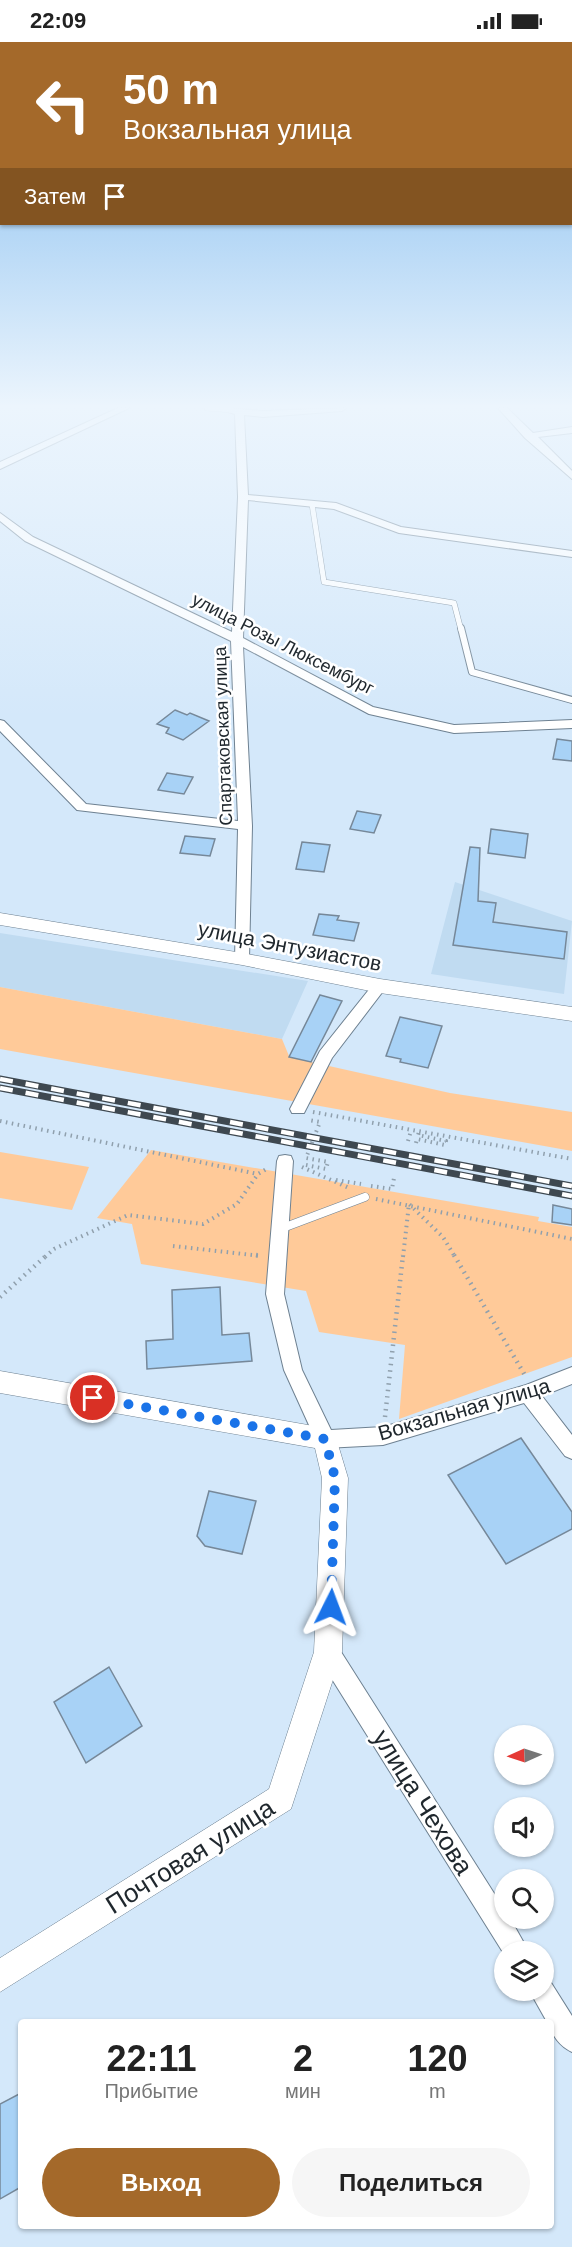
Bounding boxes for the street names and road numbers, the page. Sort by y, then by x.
street label: улица Розы Люксембург [189,589,378,699]
street label: Спартаковская улица [210,645,236,826]
street label: улица Энтузиастов [196,917,384,975]
street label: Вокзальная улица [375,1373,553,1445]
street label: улица Чехова [367,1724,480,1880]
street label: Почтовая улица [100,1792,280,1920]

